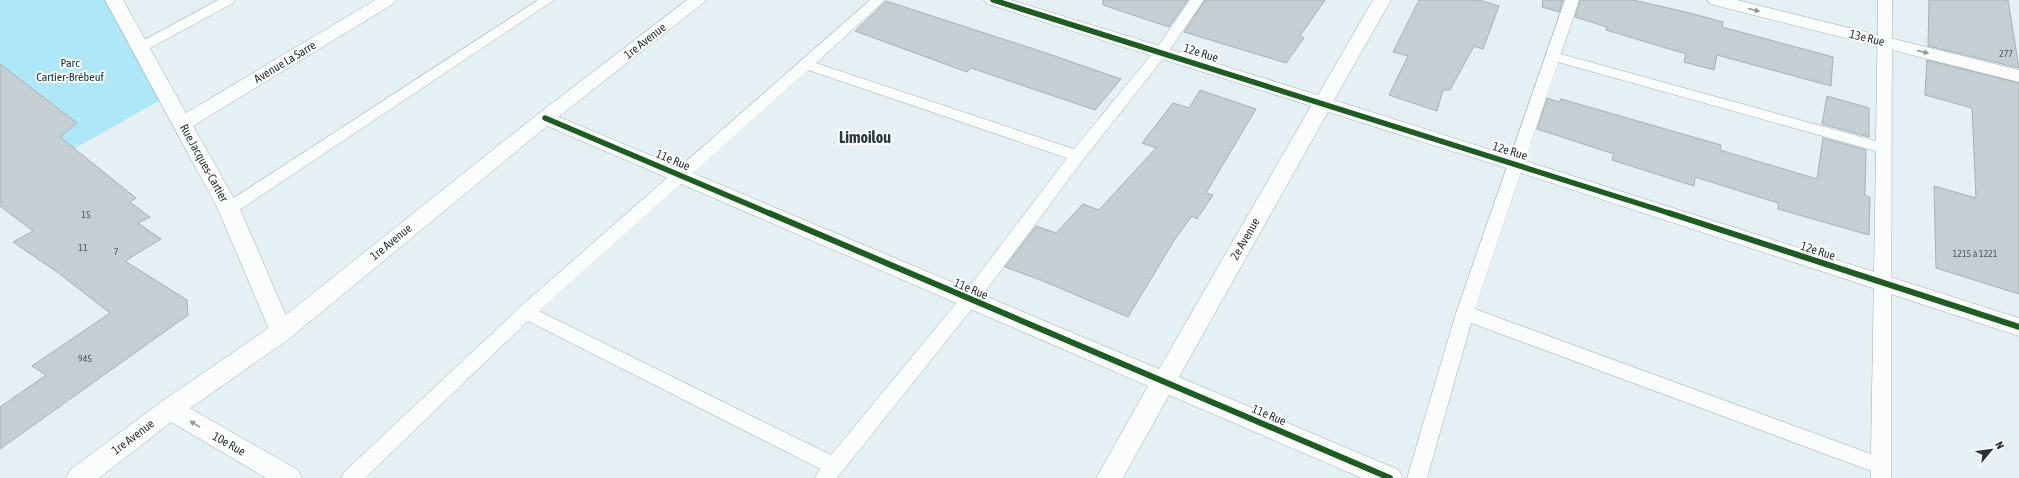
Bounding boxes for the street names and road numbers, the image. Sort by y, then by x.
street label: 1re Avenue [621,20,669,62]
street label: 13e Rue [1848,27,1886,49]
street label: Avenue La Sarre [251,38,319,86]
street label: 12e Rue [1182,41,1220,65]
street label: Rue Jacques-Cartier [177,122,231,205]
street label: 12e Rue [1491,139,1529,163]
street label: 11e Rue [654,147,692,173]
street label: 2e Avenue [1227,216,1263,262]
street label: 1re Avenue [367,221,415,263]
street label: 12e Rue [1799,239,1837,263]
street label: 11e Rue [952,276,990,302]
street label: 11e Rue [1250,402,1288,428]
street label: 1re Avenue [109,417,157,457]
street label: 10e Rue [210,429,248,459]

